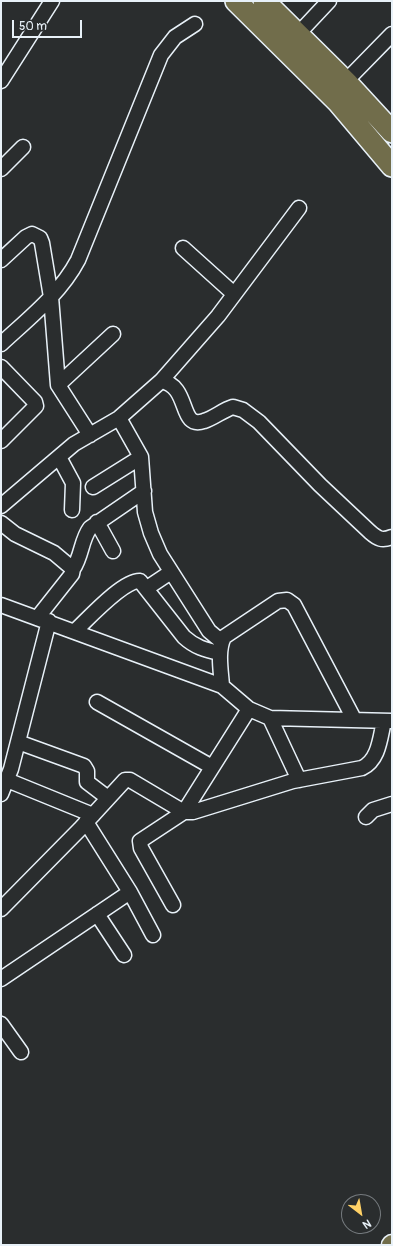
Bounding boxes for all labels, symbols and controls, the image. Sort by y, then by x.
scale bar [14,12,84,38]
text: 50 m [19,19,47,34]
north arrow [341,1194,381,1234]
text: N [360,1216,373,1231]

